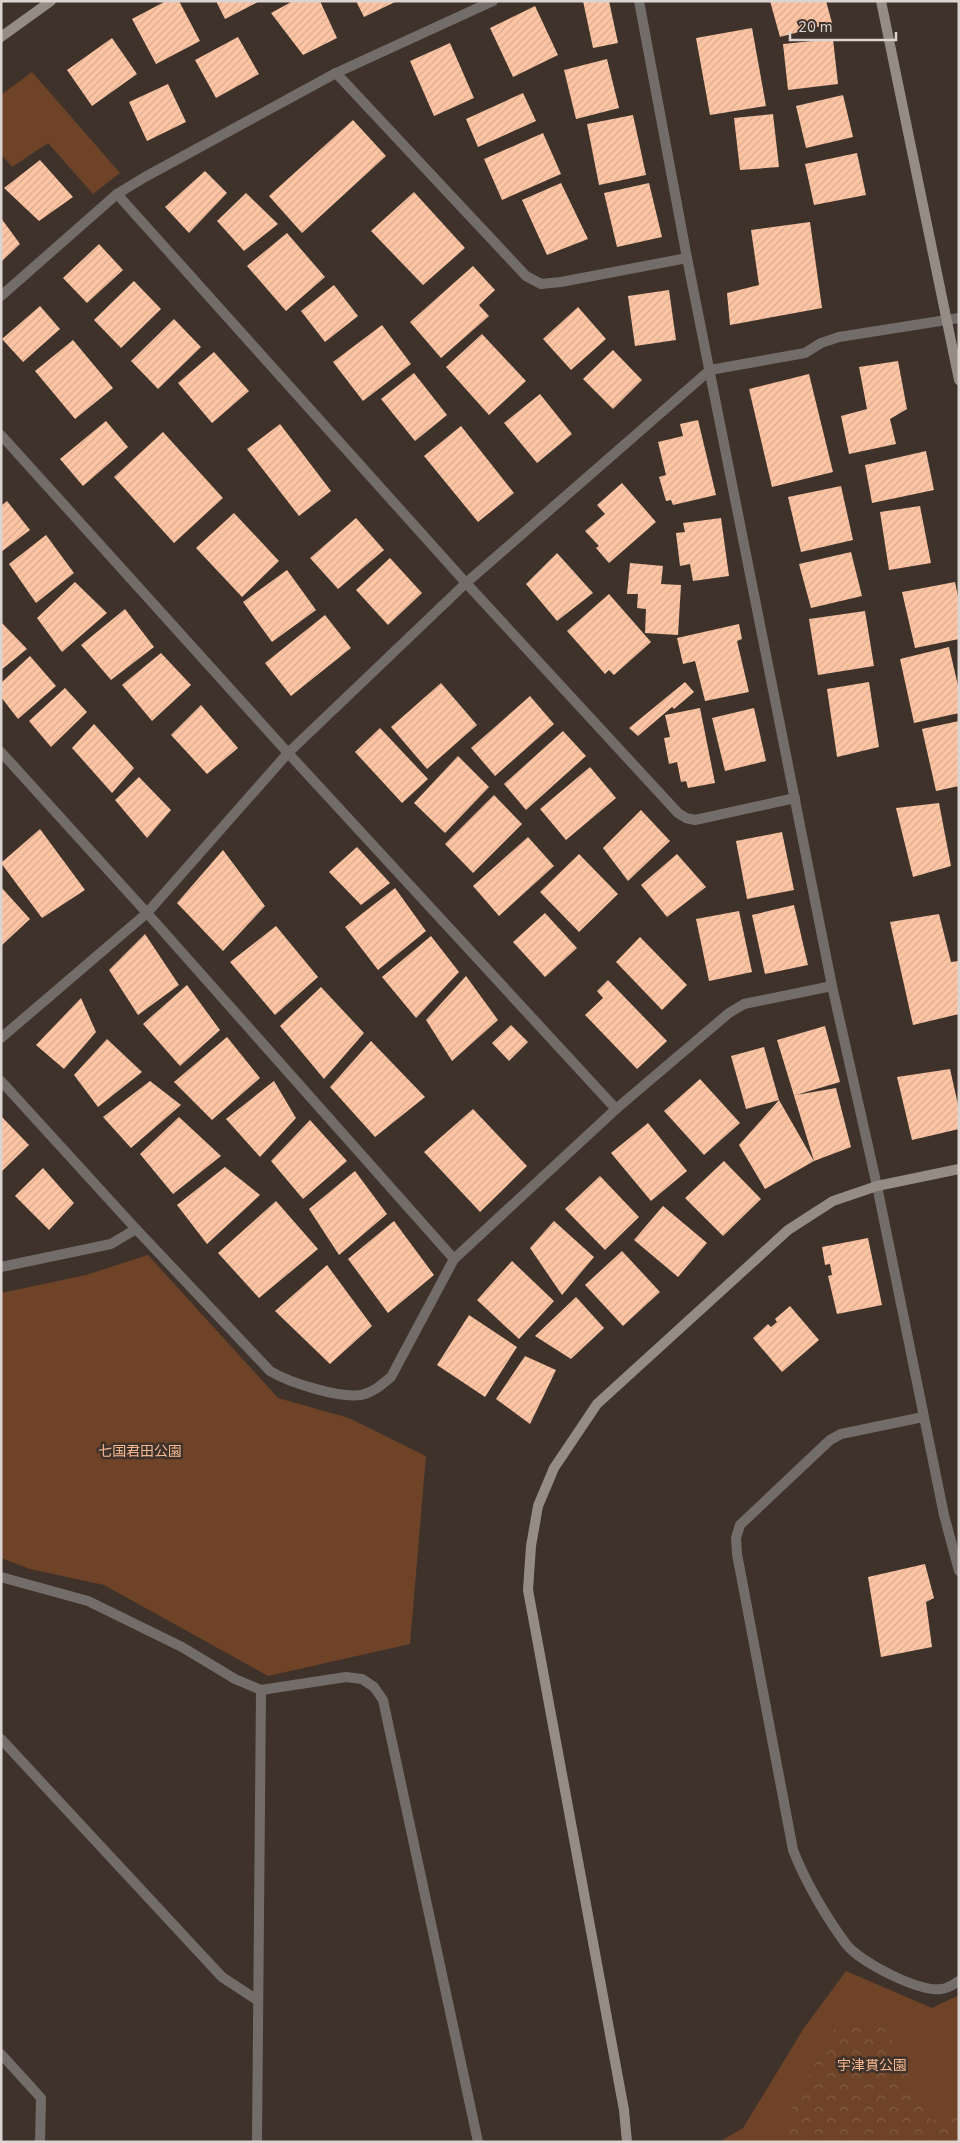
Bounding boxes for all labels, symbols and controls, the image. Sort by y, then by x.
scale bar [790,10,896,42]
text: 20 m [798,17,833,37]
park label: 七国君田公園 [98,1442,182,1461]
park label: 宇津貫公園 [837,2056,907,2075]

